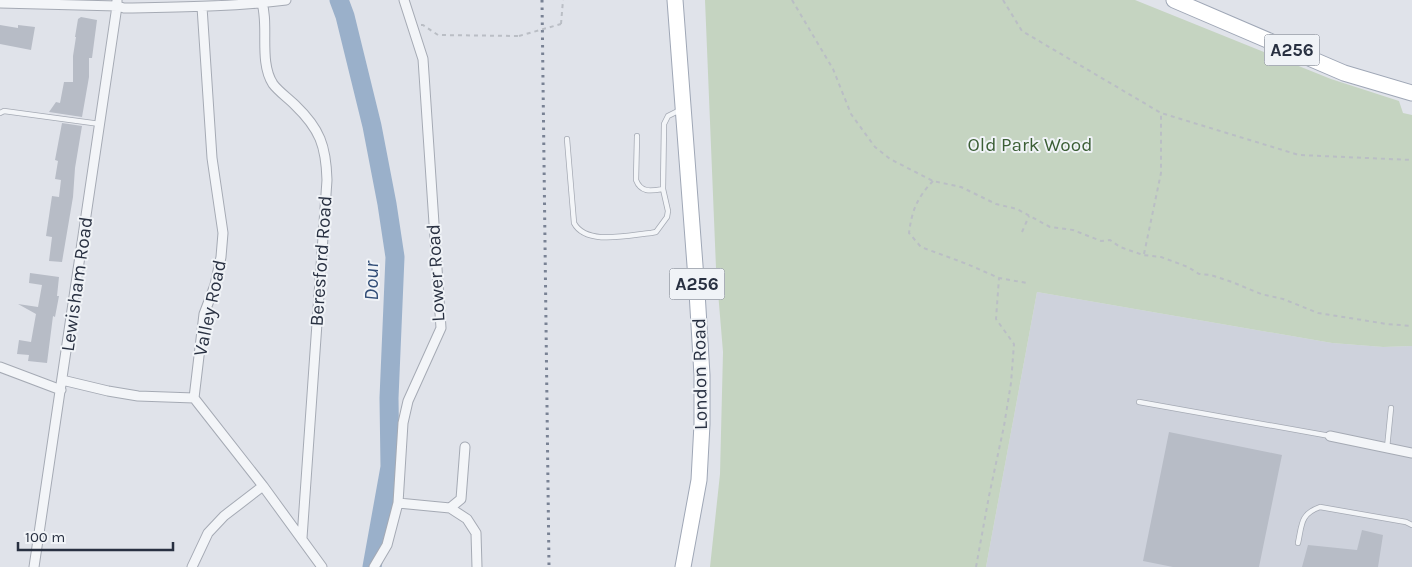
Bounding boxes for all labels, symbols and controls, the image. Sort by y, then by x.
road number: A256 [1264,34,1320,66]
park label: Old Park Wood [968,134,1092,156]
street label: Beresford Road [305,195,337,327]
street label: Lewisham Road [57,215,97,353]
street label: Lower Road [422,224,450,322]
street label: Valley Road [189,258,231,358]
water label: Dour [360,260,383,301]
road number: A256 [670,268,724,300]
street label: London Road [688,318,712,430]
scale bar [18,520,172,552]
text: 100 m [25,528,65,546]

